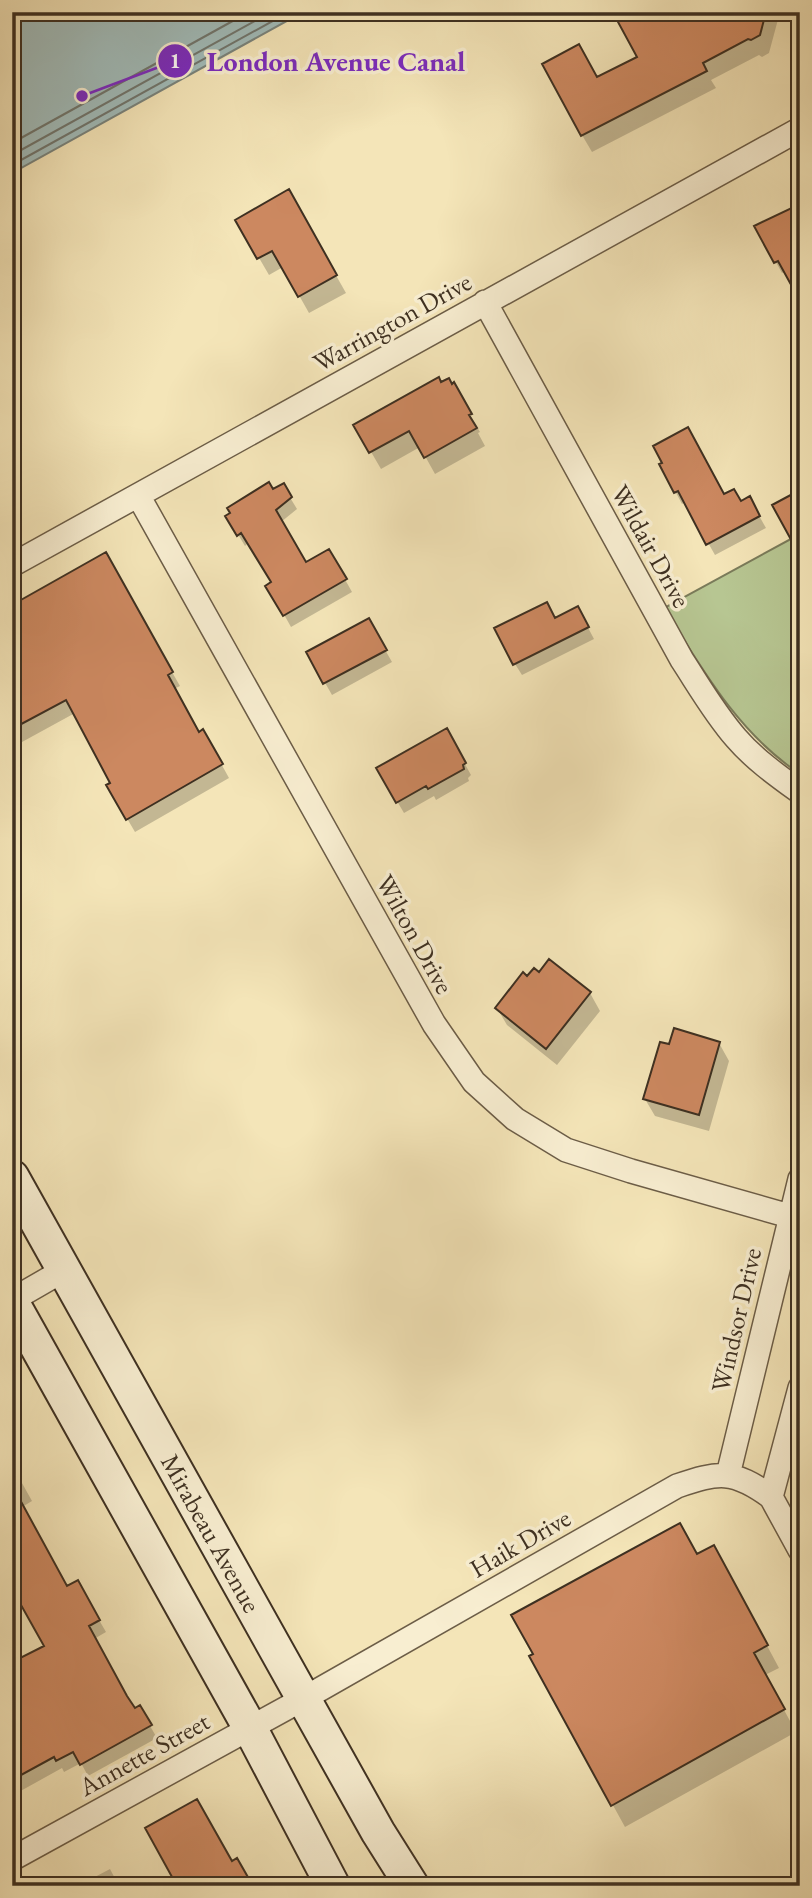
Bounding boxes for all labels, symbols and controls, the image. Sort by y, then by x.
callout: London Avenue Canal [158,36,479,85]
text: London Avenue Canal [207,43,465,79]
text: 1 [169,47,181,74]
street label: Warrington Drive [307,264,477,380]
street label: Wildair Drive [603,479,699,613]
street label: Wilton Drive [368,868,462,1000]
street label: Windsor Drive [703,1244,769,1396]
street label: Mirabeau Avenue [153,1448,269,1618]
street label: Haik Drive [464,1501,576,1585]
street label: Annette Street [72,1704,215,1804]

